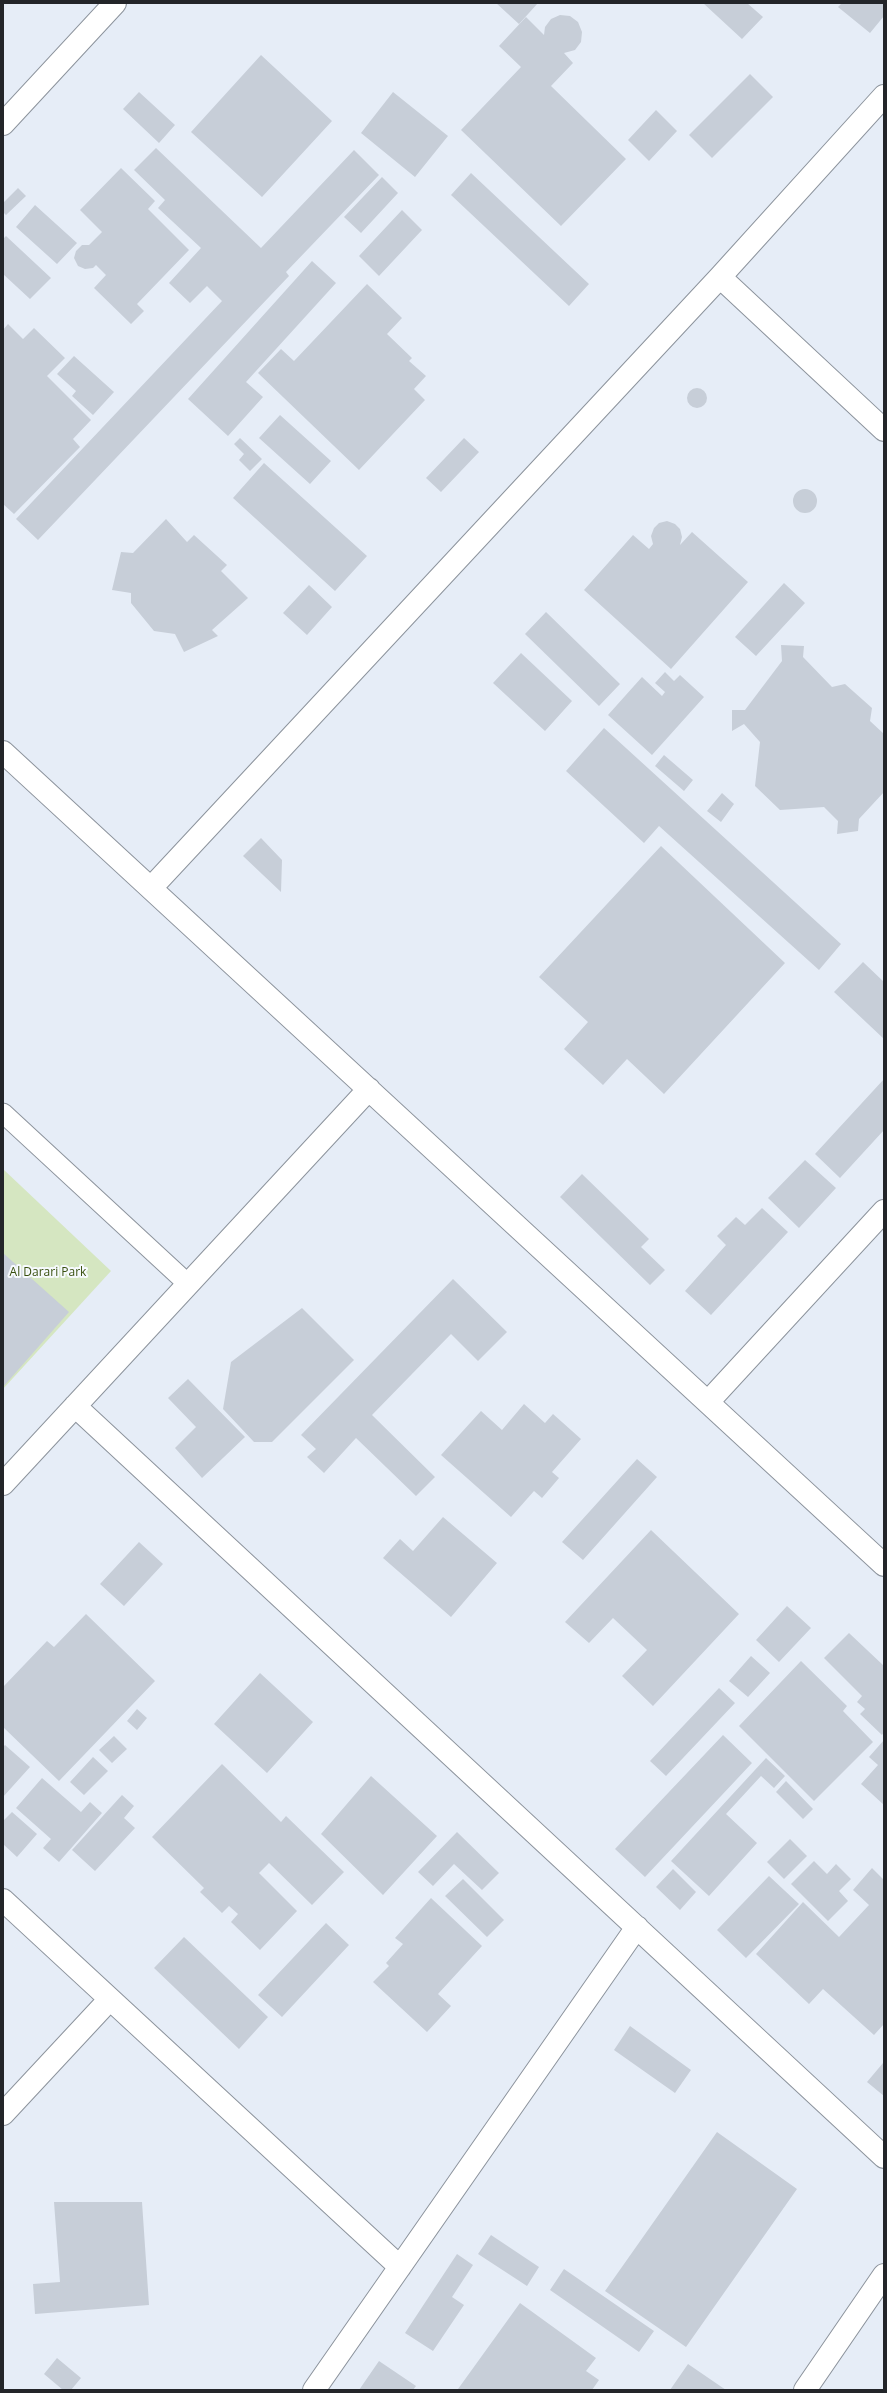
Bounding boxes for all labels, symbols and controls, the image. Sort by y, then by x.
park label: Al Darari Park [10,1266,86,1280]

